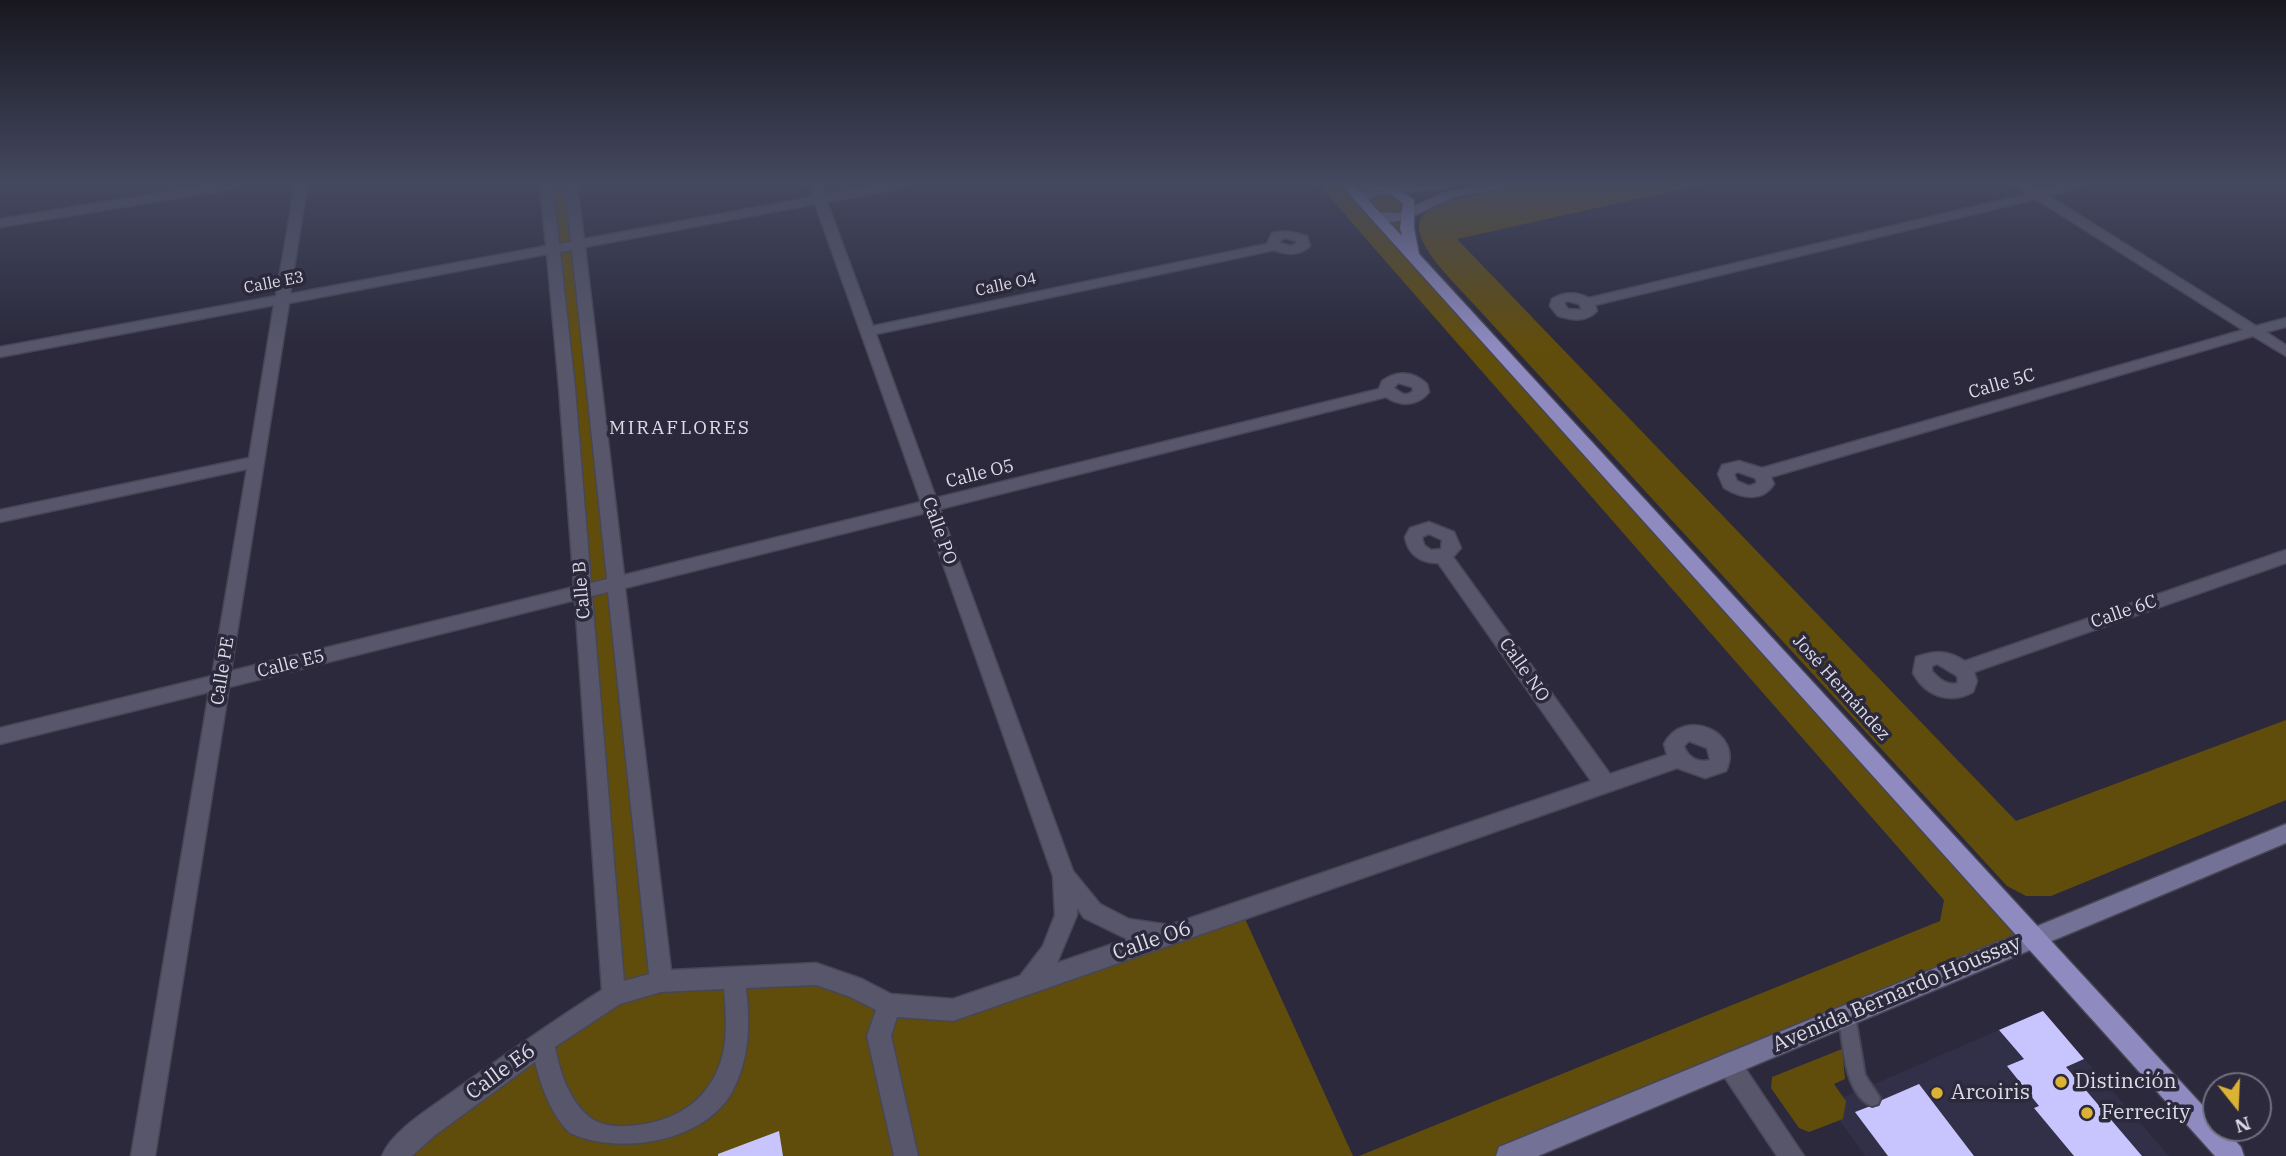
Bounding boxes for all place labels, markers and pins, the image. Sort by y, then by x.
place label: Distinción [2075,1069,2177,1095]
marker: Distinción [2053,1074,2069,1090]
place label: Arcoiris [1951,1080,2030,1106]
marker: Arcoiris [1929,1085,1945,1101]
place label: Ferrecity [2101,1100,2191,1126]
marker: Ferrecity [2079,1105,2095,1121]

